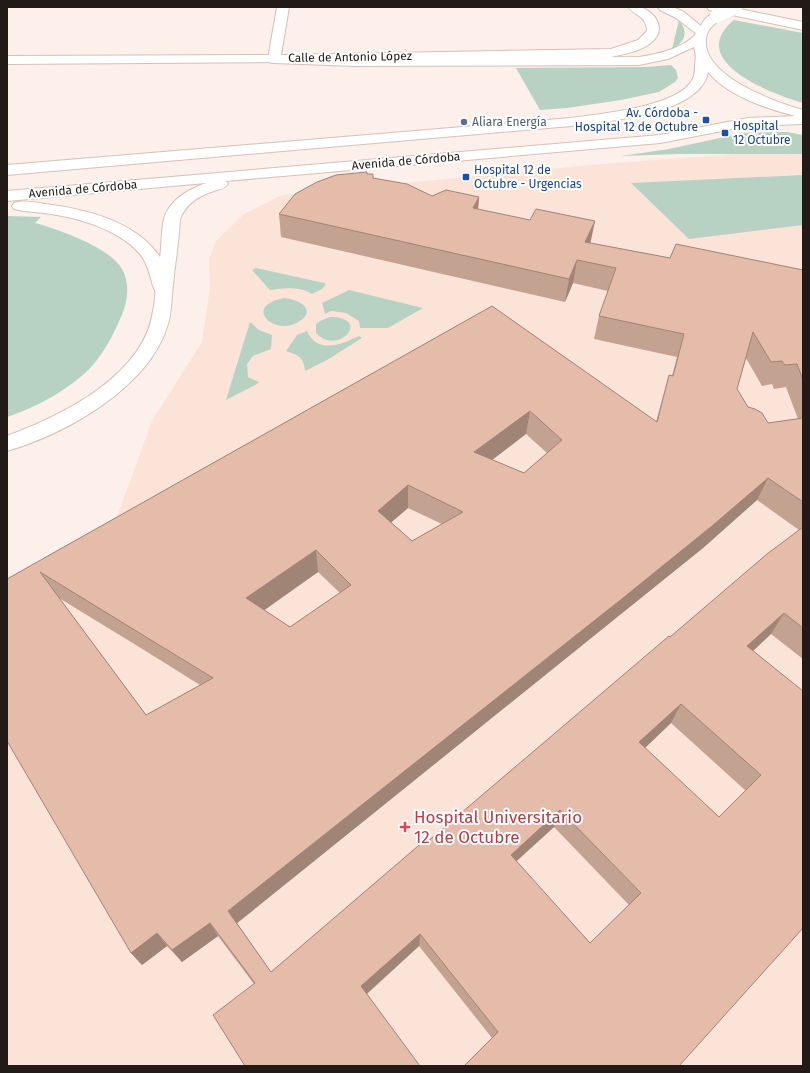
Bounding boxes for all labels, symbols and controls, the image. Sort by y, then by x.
street label: Calle de Antonio López [288,49,412,65]
place label: Av. Córdoba - Hospital 12 de Octubre [575,106,698,134]
place label: Aliara Energía [472,115,547,129]
marker: Av. Córdoba - Hospital 12 de Octubre [701,115,711,125]
marker: Aliara Energía [459,117,469,127]
place label: Hospital 12 Octubre [733,119,791,147]
marker: Hospital 12 Octubre [720,128,730,138]
street label: Avenida de Córdoba [351,149,461,173]
place label: Hospital 12 de Octubre - Urgencias [474,163,582,191]
marker: Hospital 12 de Octubre - Urgencias [461,172,471,182]
street label: Avenida de Córdoba [28,177,138,201]
place label: Hospital Universitario 12 de Octubre [414,807,582,848]
marker: Hospital Universitario 12 de Octubre [399,821,411,833]

